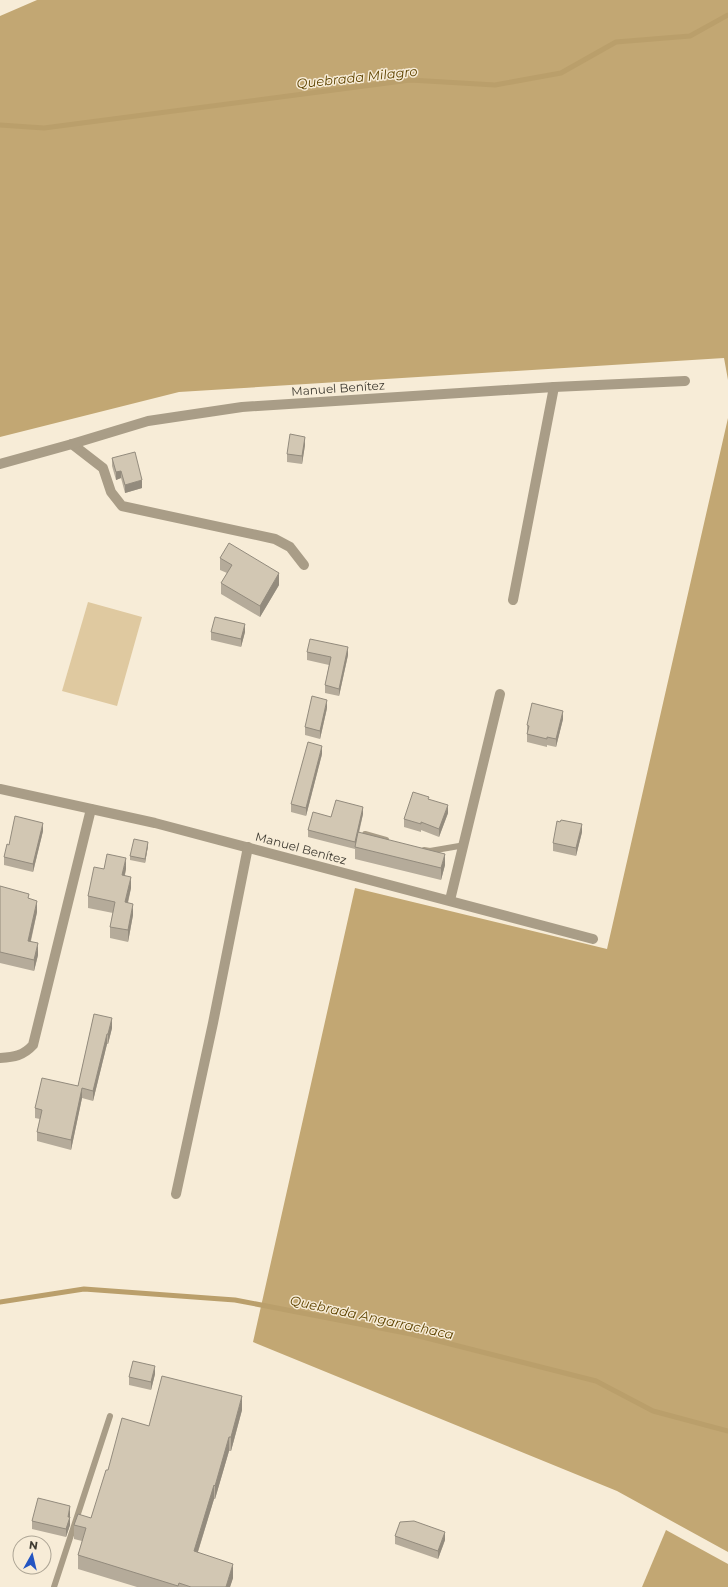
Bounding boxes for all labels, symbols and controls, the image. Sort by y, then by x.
water label: Quebrada Milagro [296,63,418,91]
street label: Manuel Benítez [291,377,385,399]
street label: Manuel Benítez [254,829,348,867]
water label: Quebrada Angarrachaca [289,1292,455,1342]
north arrow [12,1535,52,1575]
text: N [28,1538,39,1553]

